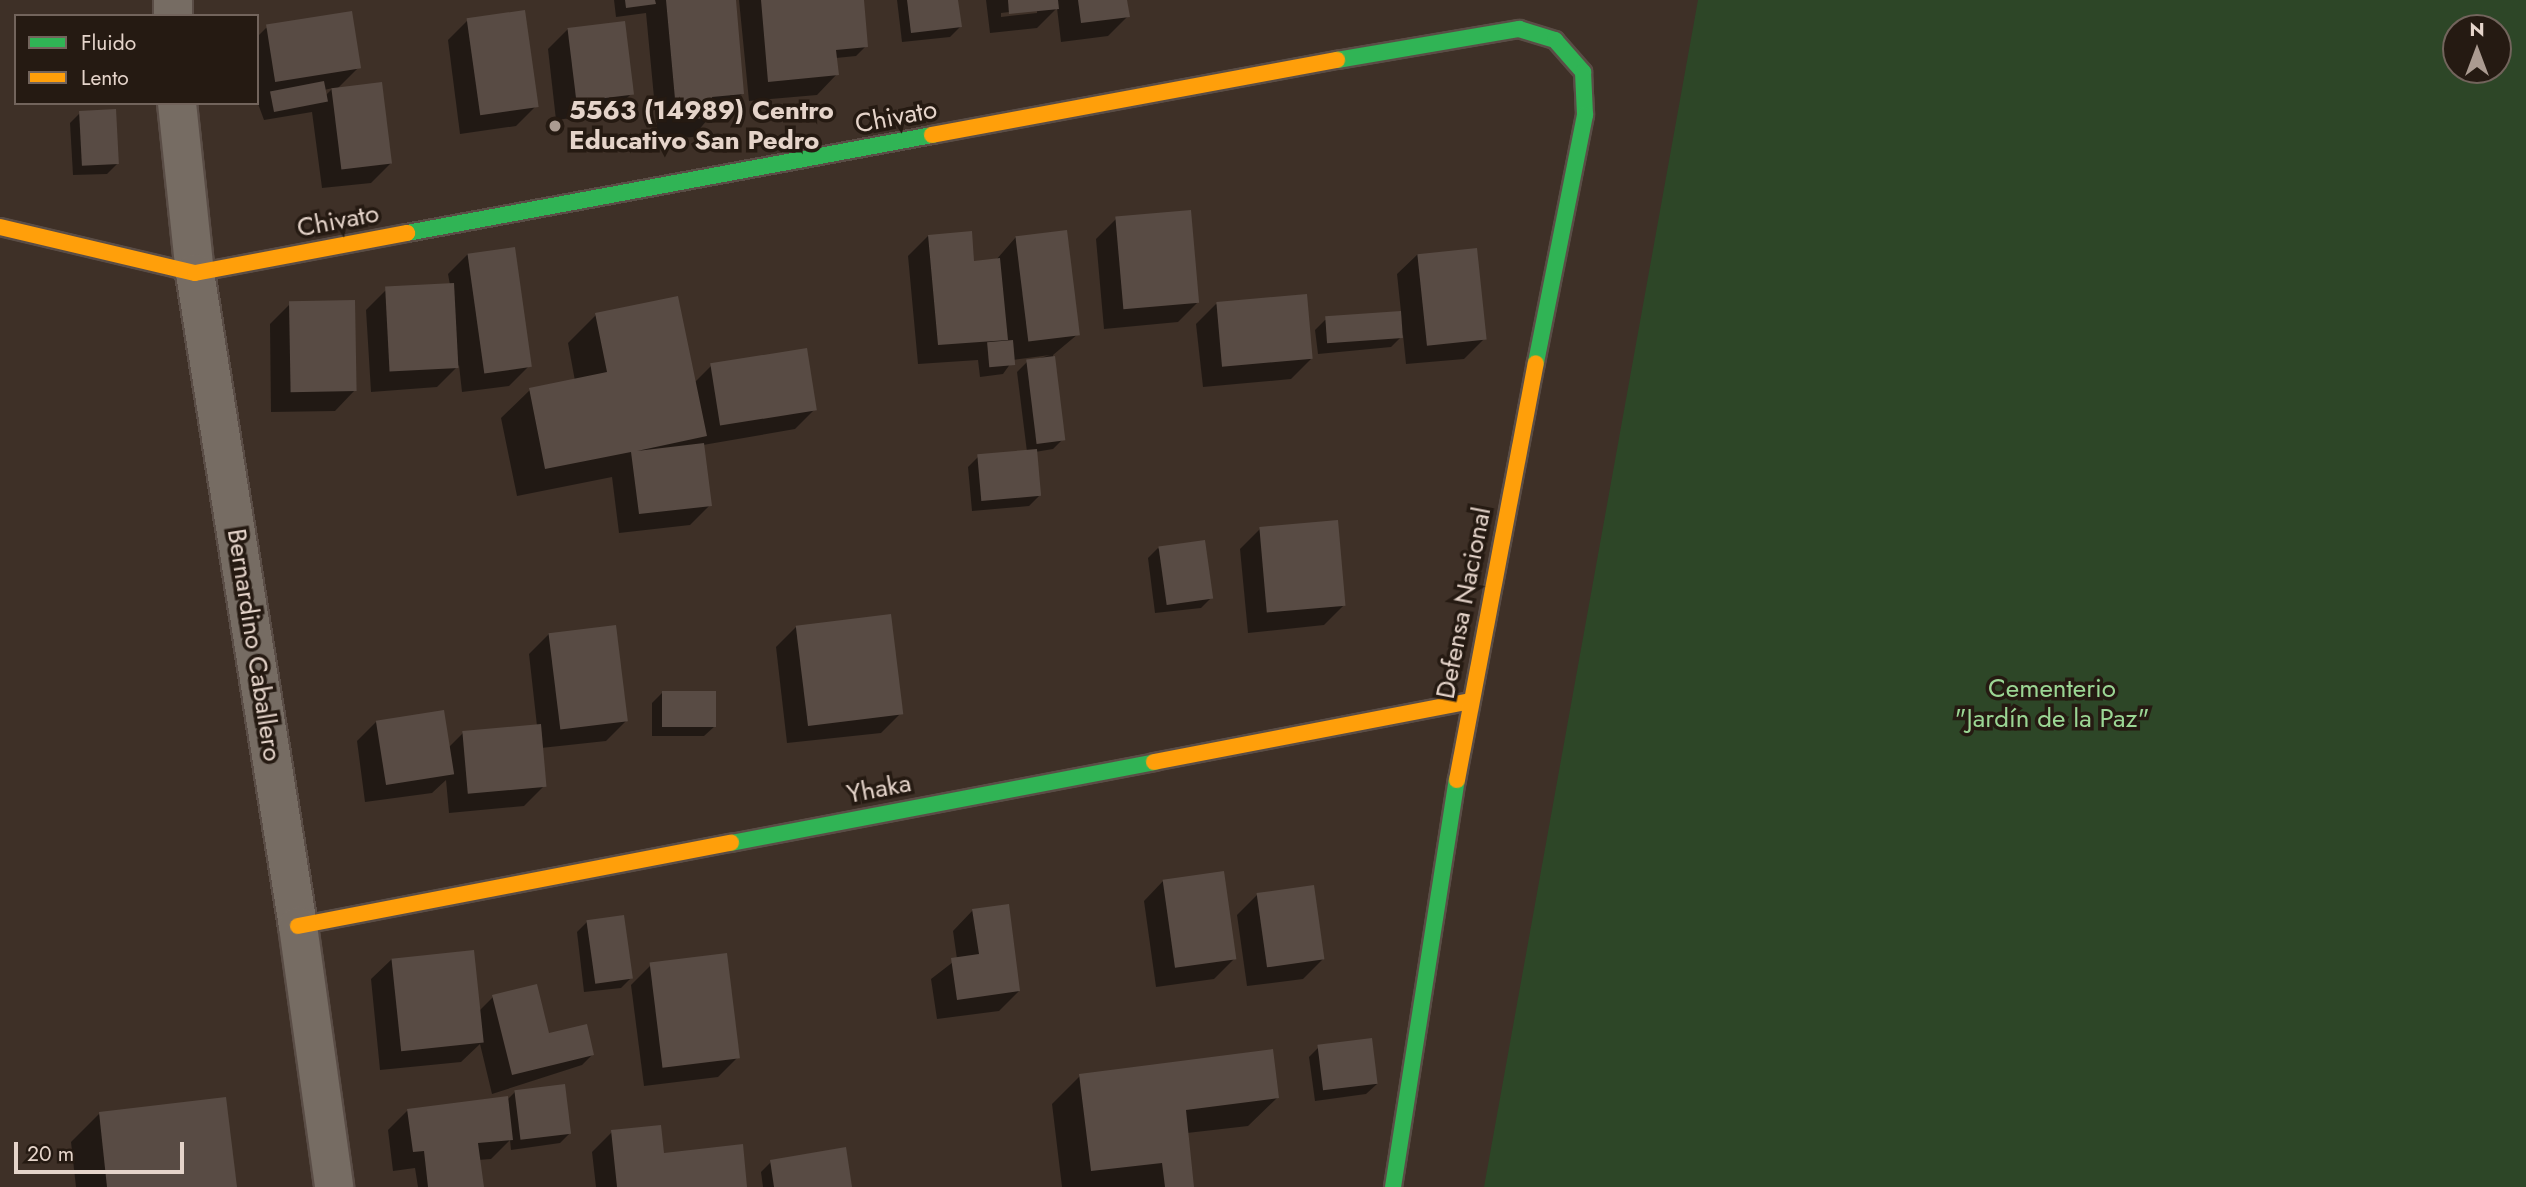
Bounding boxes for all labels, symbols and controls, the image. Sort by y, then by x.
legend [14,14,259,105]
north arrow [2442,14,2512,84]
text: N [2469,16,2485,43]
text: Fluido [81,28,136,58]
text: Lento [81,63,129,93]
street label: Chivato [852,94,940,140]
place label: 5563 (14989) Centro Educativo San Pedro [569,95,834,156]
marker: 5563 (14989) Centro Educativo San Pedro [547,118,563,134]
street label: Chivato [294,198,382,244]
street label: Defensa Nacional [1430,505,1498,701]
street label: Bernardino Caballero [220,527,288,763]
park label: Cementerio "Jardín de la Paz" [1954,673,2150,734]
street label: Yhaka [844,768,914,810]
scale bar [18,1128,187,1172]
text: 20 m [27,1139,74,1169]

